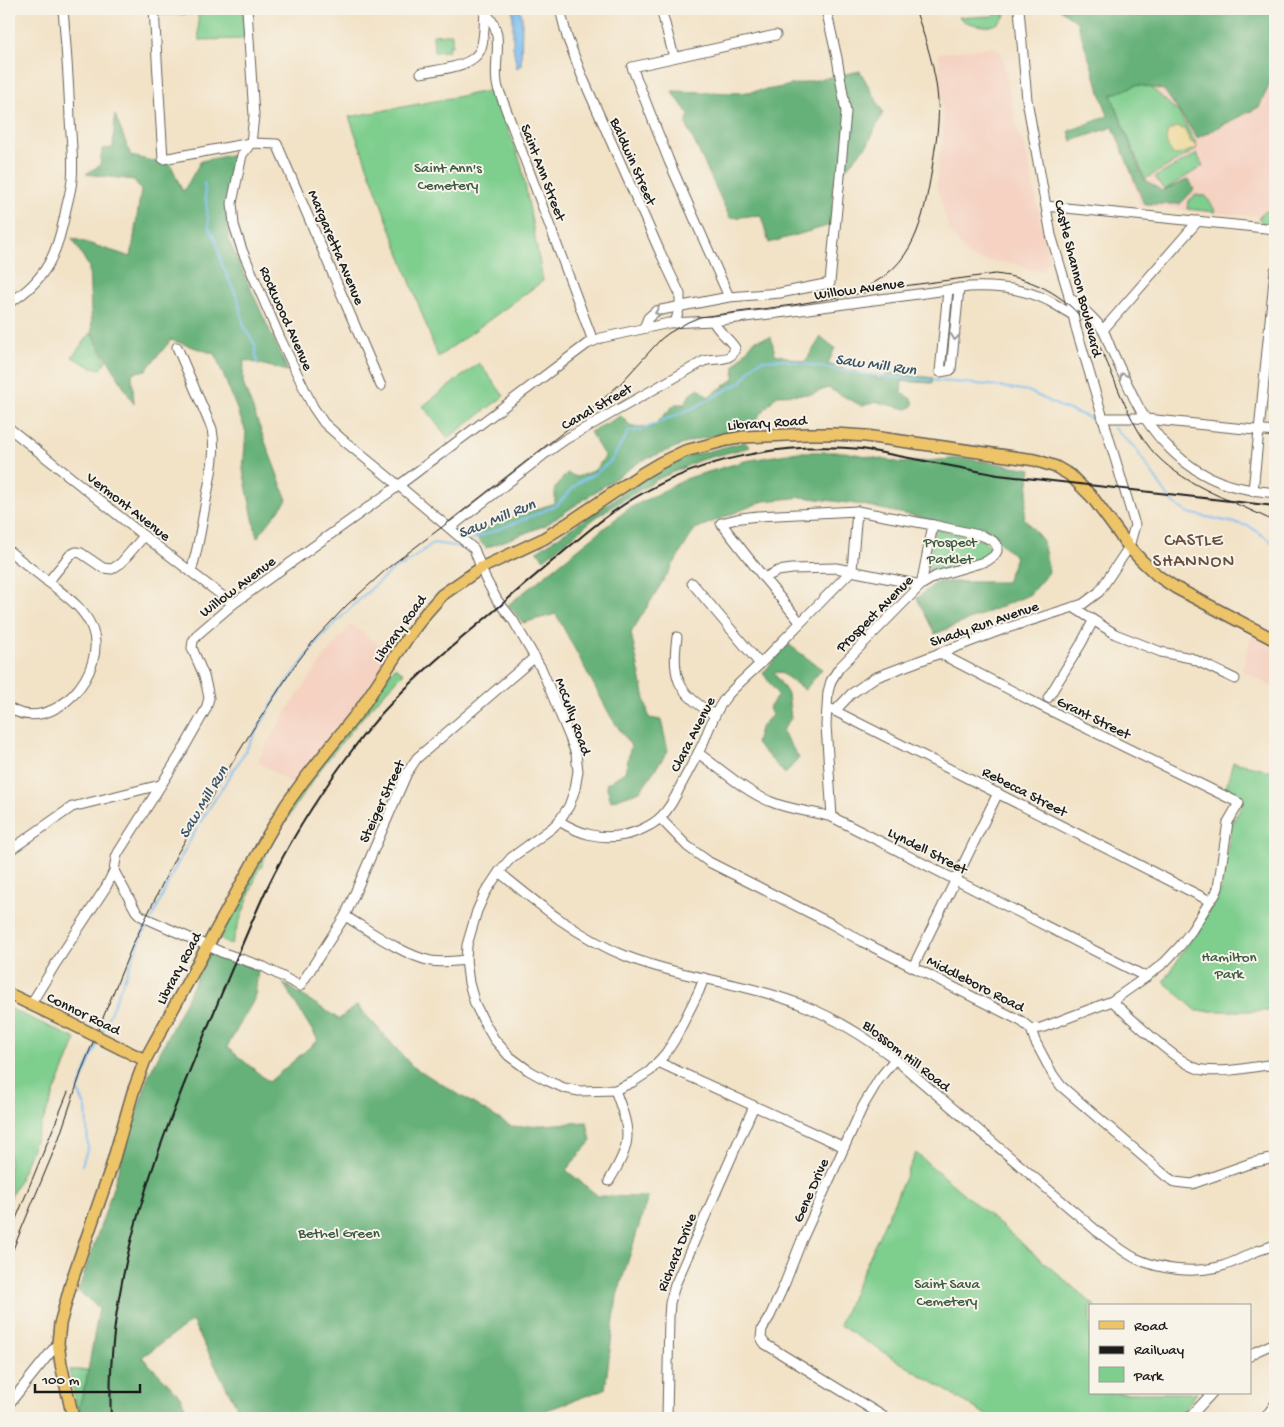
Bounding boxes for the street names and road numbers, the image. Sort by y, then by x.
street label: Baldwin Street [605,114,660,210]
street label: Saint Ann Street [515,122,569,225]
street label: Margaretta Avenue [303,188,368,308]
street label: Castle Shannon Boulevard [1049,198,1106,360]
street label: Rockwood Avenue [254,264,316,374]
street label: Willow Avenue [813,275,906,305]
street label: Canal Street [558,379,637,435]
street label: Library Road [727,412,809,436]
street label: Vermont Avenue [81,469,174,546]
street label: Willow Avenue [197,553,280,622]
street label: Prospect Avenue [832,572,918,658]
street label: Library Road [370,591,432,667]
street label: Shady Run Avenue [928,598,1042,652]
street label: McCully Road [550,676,595,759]
street label: Grant Street [1053,693,1135,745]
street label: Clara Avenue [667,694,721,776]
street label: Steiger Street [356,756,411,846]
street label: Rebecca Street [978,764,1071,823]
street label: Lyndell Street [884,824,971,880]
street label: Library Road [153,929,207,1008]
street label: Middleboro Road [923,952,1028,1018]
street label: Connor Road [43,989,124,1041]
street label: Blossom Hill Road [857,1016,954,1097]
street label: Gene Drive [790,1156,834,1226]
street label: Richard Drive [654,1211,702,1295]

